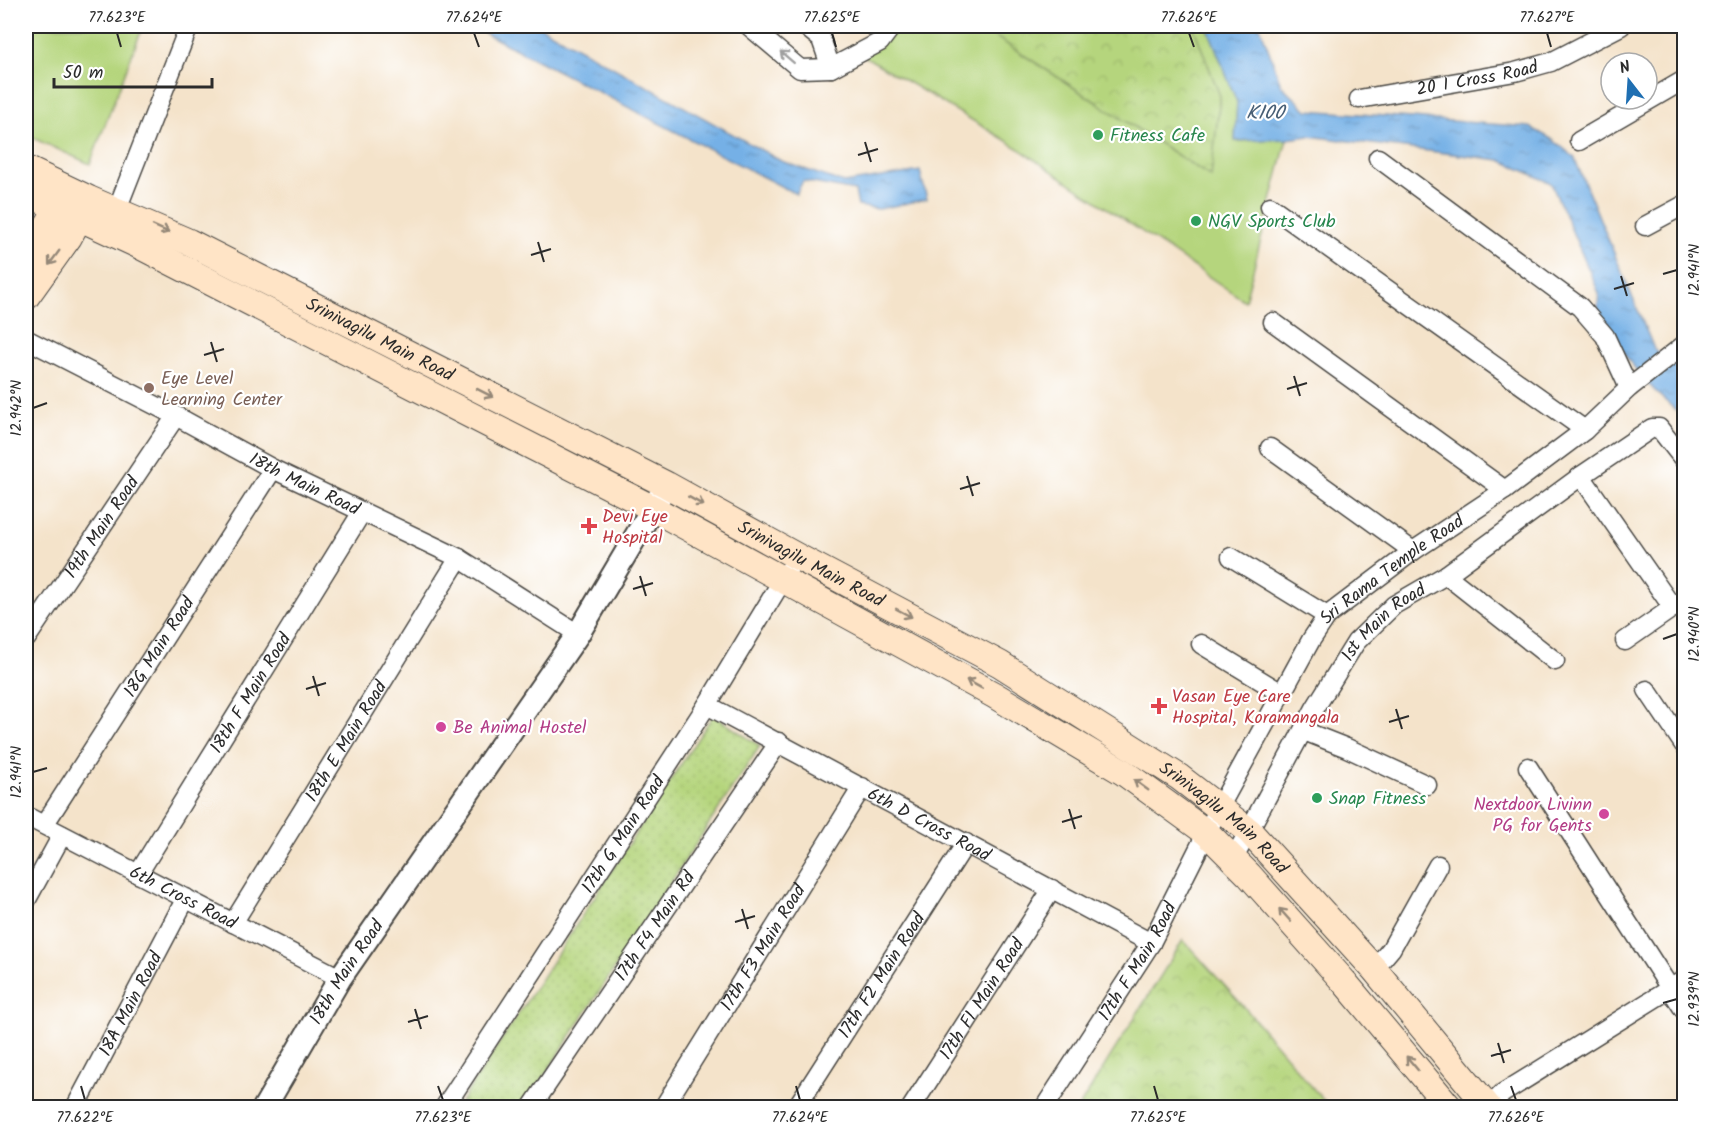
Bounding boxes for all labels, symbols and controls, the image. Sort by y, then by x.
text: 77.623°E [89,6,147,30]
text: 77.624°E [446,6,504,30]
text: 77.625°E [804,6,861,30]
text: 77.626°E [1161,6,1219,30]
text: 77.627°E [1519,6,1576,30]
scale bar [54,51,212,89]
one-way arrow [779,51,795,64]
north arrow [1599,51,1659,111]
street label: 20 I Cross Road [1414,53,1543,105]
text: N [1617,55,1634,82]
text: 50 m [63,59,103,88]
water label: K100 [1246,98,1287,130]
place label: Fitness Cafe [1110,122,1205,151]
marker: Fitness Cafe [1091,128,1105,142]
place label: NGV Sports Club [1208,208,1336,237]
marker: NGV Sports Club [1189,214,1203,228]
one-way arrow [151,224,169,236]
text: 12.941°N [1683,244,1707,296]
one-way arrow [47,250,60,266]
street label: Srinivagilu Main Road [300,291,459,391]
place label: Eye Level Learning Center [161,365,283,415]
text: 12.942°N [5,380,29,436]
marker: Eye Level Learning Center [142,381,156,395]
one-way arrow [476,387,494,399]
street label: 18th Main Road [243,445,365,525]
street label: 19th Main Road [58,470,148,585]
one-way arrow [687,495,704,507]
place label: Devi Eye Hospital [602,503,668,553]
street label: Sri Rama Temple Road [1313,507,1471,630]
street label: Srinivagilu Main Road [732,513,890,617]
marker: Devi Eye Hospital [580,517,598,535]
street label: 1st Main Road [1334,576,1433,668]
street label: 18G Main Road [117,591,204,704]
text: 12.940°N [1683,606,1707,662]
one-way arrow [895,608,913,620]
street label: 18th F Main Road [203,627,300,759]
street label: 18th E Main Road [298,675,396,808]
one-way arrow [966,678,983,690]
place label: Vasan Eye Care Hospital, Koramangala [1172,683,1339,733]
marker: Vasan Eye Care Hospital, Koramangala [1150,697,1168,715]
place label: Be Animal Hostel [453,714,587,743]
marker: Be Animal Hostel [434,720,448,734]
text: 12.941°N [5,746,29,798]
street label: Srinivagilu Main Road [1153,755,1295,882]
street label: 17th G Main Road [575,769,674,900]
one-way arrow [1133,779,1149,791]
street label: 6th D Cross Road [861,780,996,871]
place label: Snap Fitness [1329,785,1426,814]
marker: Snap Fitness [1310,791,1324,805]
place label: Nextdoor Livinn PG for Gents [1473,791,1592,841]
marker: Nextdoor Livinn PG for Gents [1597,807,1611,821]
street label: 6th Cross Road [124,859,242,939]
street label: 17th F4 Main Rd [608,865,704,988]
street label: 17th F3 Main Road [713,878,815,1017]
street label: 17th F Main Road [1091,896,1186,1027]
street label: 17th F2 Main Road [831,906,934,1045]
one-way arrow [1278,908,1292,923]
street label: 18th Main Road [303,913,393,1031]
street label: 17th F1 Main Road [933,932,1033,1066]
street label: 18A Main Road [92,946,172,1062]
text: 12.939°N [1683,971,1707,1027]
one-way arrow [1405,1056,1419,1071]
text: 77.622°E [56,1106,115,1130]
text: 77.623°E [415,1106,473,1130]
text: 77.624°E [772,1106,830,1130]
text: 77.625°E [1130,1106,1187,1130]
text: 77.626°E [1488,1106,1546,1130]

